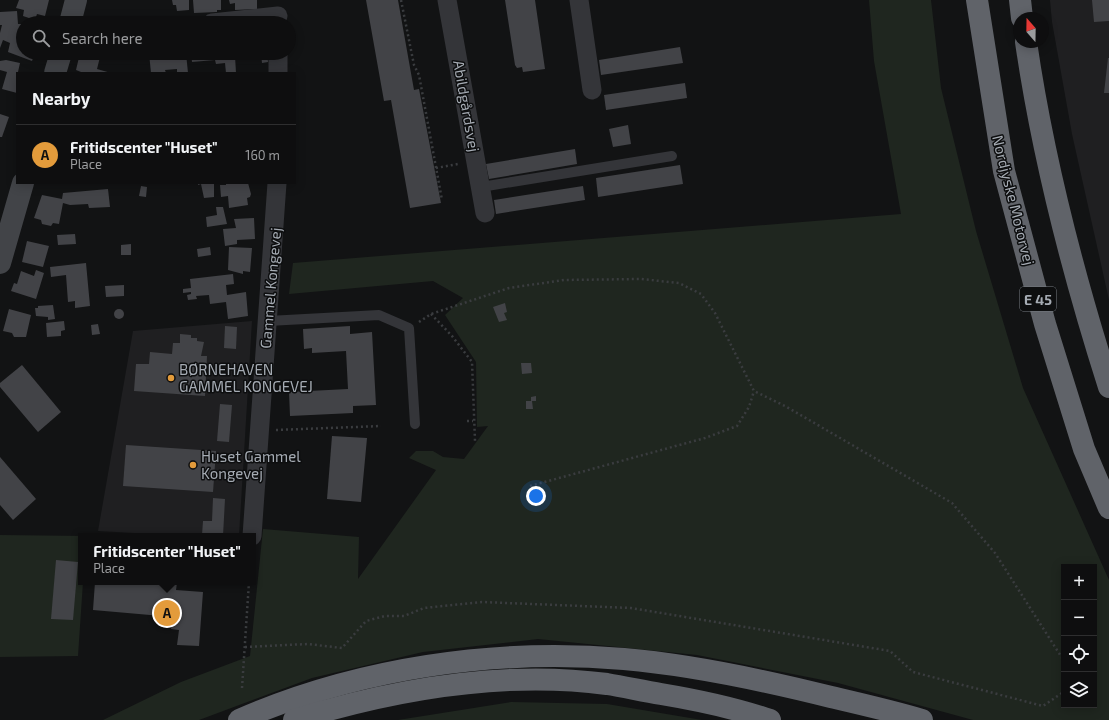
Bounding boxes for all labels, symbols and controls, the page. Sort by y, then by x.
north arrow [1013,12,1049,48]
search box [16,16,296,60]
icon: search [30,27,52,49]
text: Search here [62,29,143,47]
street label: Abildgårdsvej [449,59,484,153]
text: Nearby [32,88,90,108]
street label: Nordjyske Motorvej [988,133,1039,267]
text: Fritidscenter "Huset" [70,138,218,156]
text: A [41,147,49,163]
text: 160 m [245,147,280,163]
text: Place [70,156,102,172]
street label: Gammel Kongevej [256,227,285,349]
road number: E 45 [1020,287,1056,311]
place label: BØRNEHAVEN GAMMEL KONGEVEJ [179,360,313,395]
marker: BØRNEHAVEN GAMMEL KONGEVEJ [166,373,176,383]
place label: Huset Gammel Kongevej [201,447,301,483]
marker: Huset Gammel Kongevej [188,460,198,470]
your location [526,486,546,506]
popup [78,533,256,585]
text: Fritidscenter "Huset" [93,542,241,560]
text: Place [93,560,125,576]
map controls [1061,564,1097,708]
button: + [1061,564,1097,600]
pin: A [154,598,180,628]
button: − [1061,600,1097,636]
button: locate [1061,636,1097,672]
button: layers [1061,672,1097,708]

